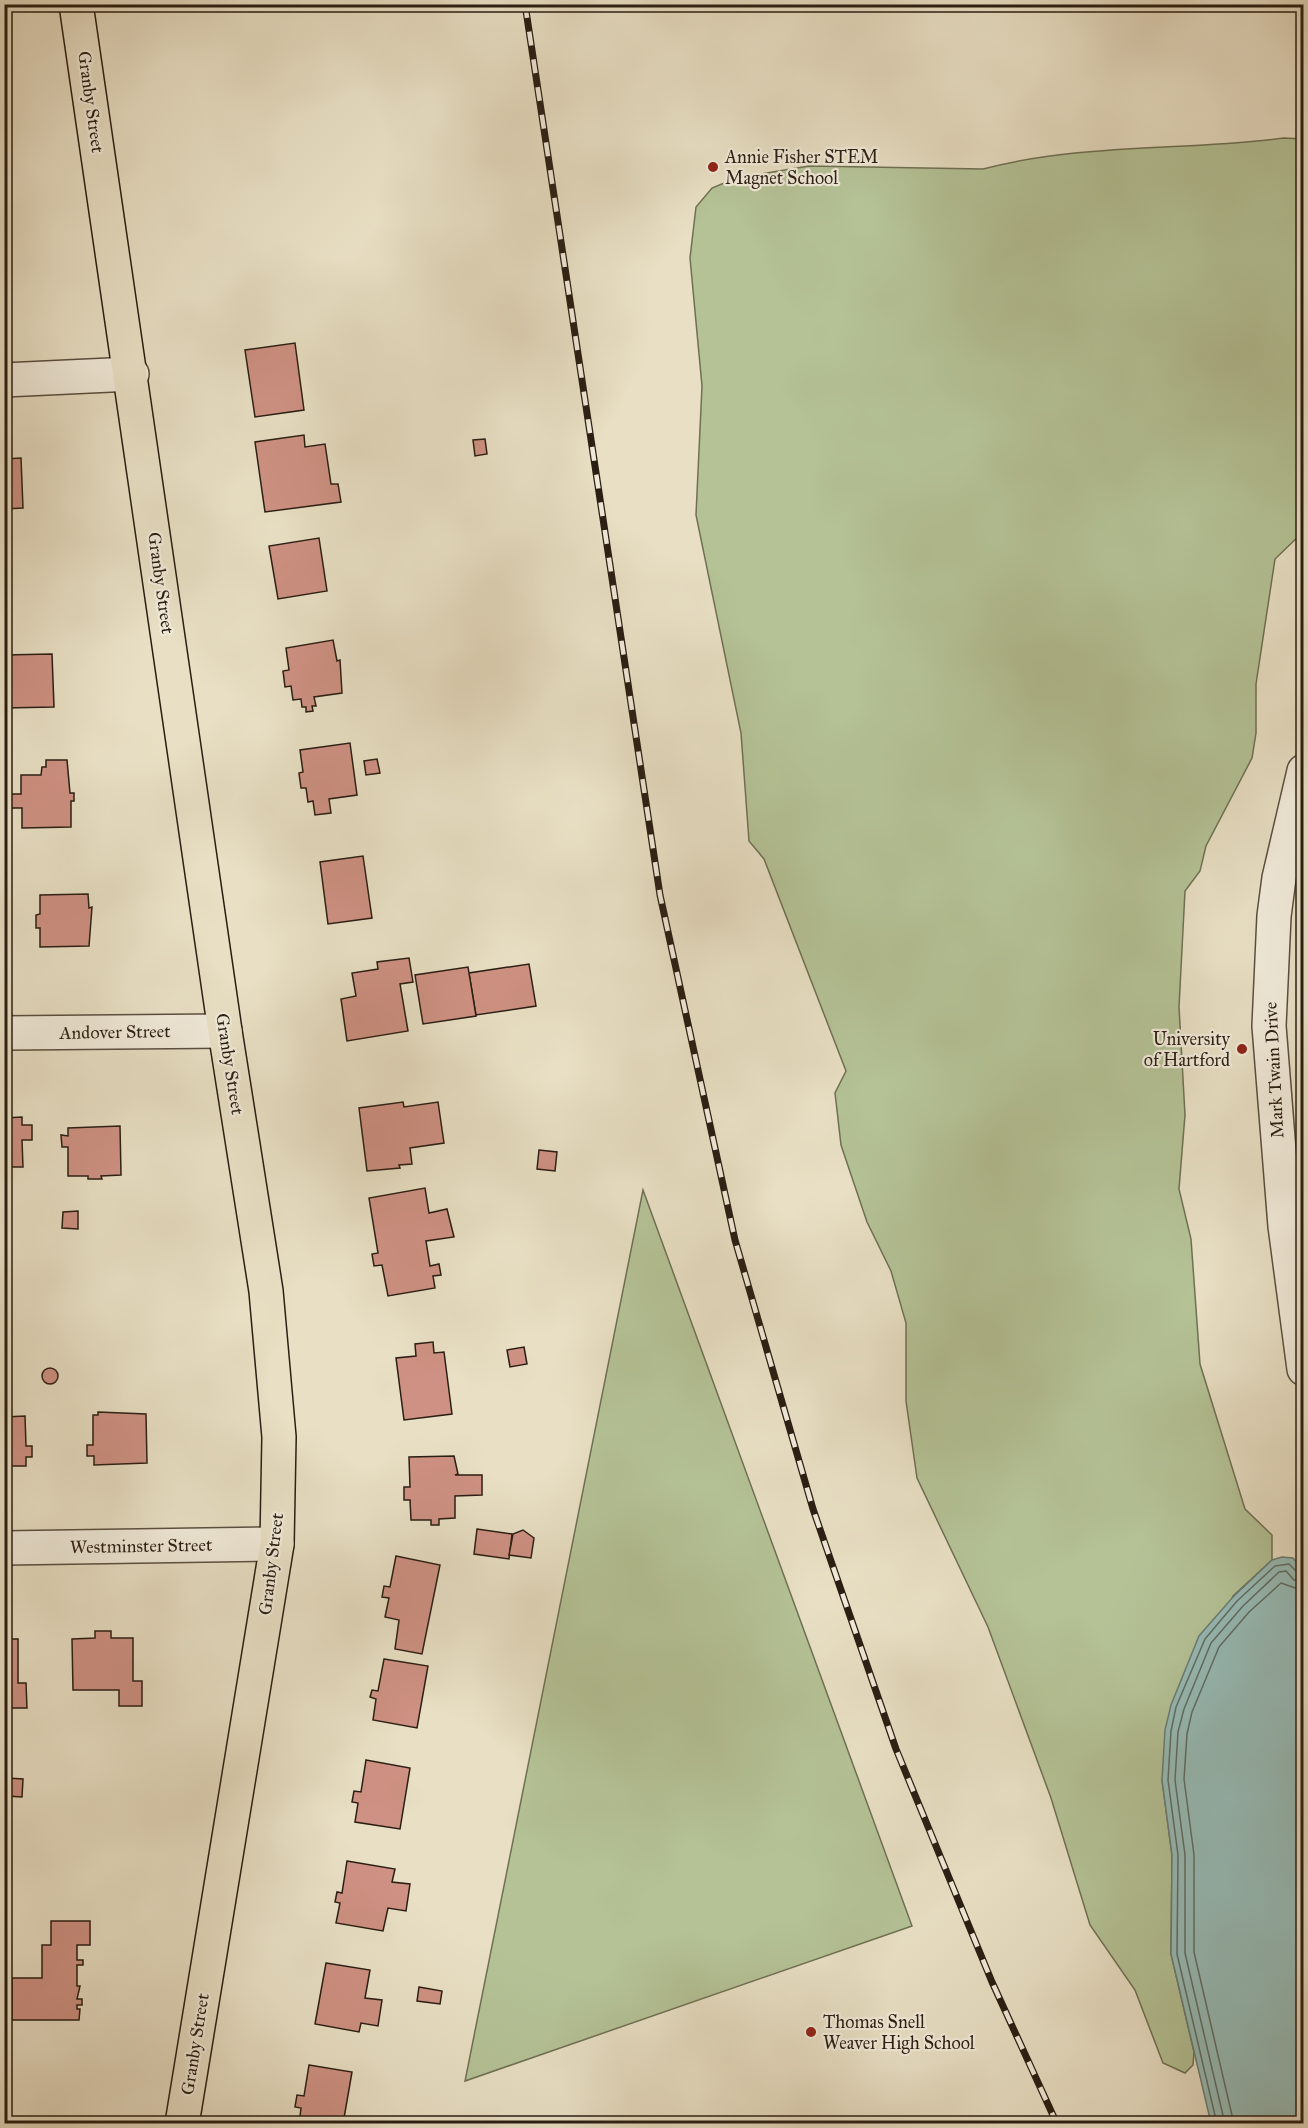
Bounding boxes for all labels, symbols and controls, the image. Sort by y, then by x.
street label: Granby Street [73,50,109,155]
place label: Annie Fisher STEM Magnet School [724,146,878,190]
marker: Annie Fisher STEM Magnet School [706,160,720,174]
street label: Granby Street [143,531,179,636]
street label: Mark Twain Drive [1259,1001,1289,1139]
street label: Granby Street [211,1012,249,1117]
street label: Andover Street [58,1020,171,1044]
place label: University of Hartford [1144,1028,1231,1071]
marker: University of Hartford [1235,1042,1249,1056]
street label: Granby Street [254,1511,288,1616]
street label: Westminster Street [70,1534,213,1558]
street label: Granby Street [176,1991,214,2096]
place label: Thomas Snell Weaver High School [823,2011,975,2055]
marker: Thomas Snell Weaver High School [804,2025,818,2039]

